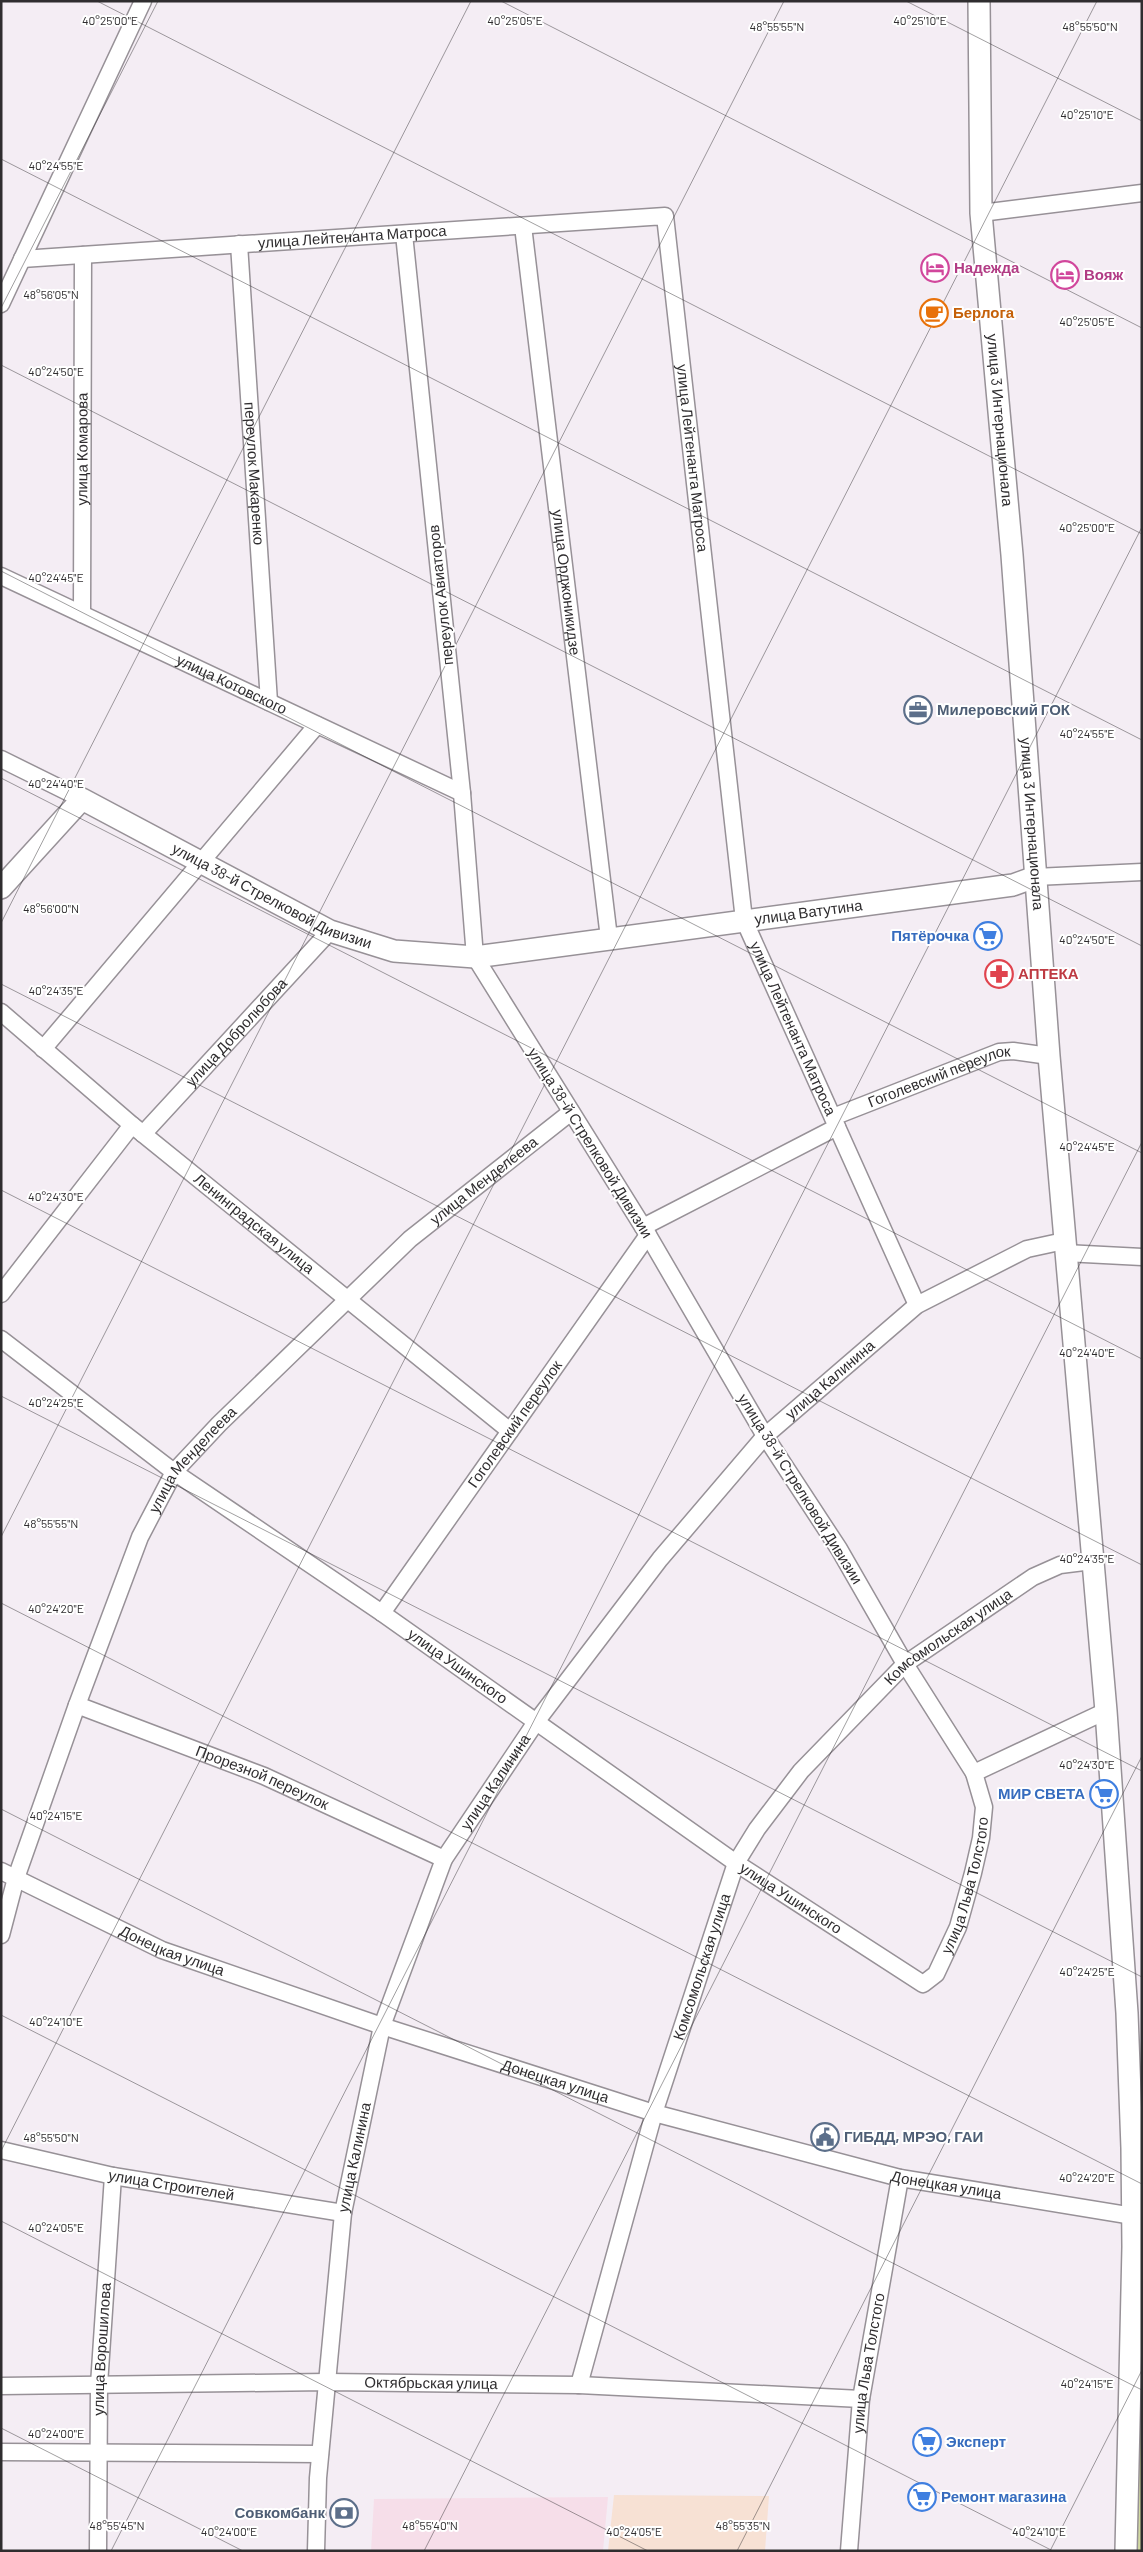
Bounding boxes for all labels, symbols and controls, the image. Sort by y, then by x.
text: 40°25'00"E [82,13,138,27]
text: 40°25'05"E [487,13,543,27]
text: 40°25'10"E [893,13,947,27]
text: 48°55'55"N [750,19,804,33]
text: 48°55'50"N [1062,19,1118,33]
text: 40°25'10"E [1060,107,1114,121]
text: 40°24'55"E [28,158,84,172]
street label: улица Лейтенанта Матроса [257,221,448,251]
hotel icon: Надежда [920,253,950,283]
place label: Надежда [954,258,1020,276]
hotel icon: Вояж [1050,260,1080,290]
place label: Вояж [1084,265,1124,283]
text: 48°56'05"N [23,287,79,301]
cafe icon: Берлога [919,298,949,328]
place label: Берлога [953,303,1015,321]
text: 40°25'05"E [1059,314,1115,328]
street label: улица 3 Интернационала [984,333,1018,508]
street label: улица Лейтенанта Матроса [674,363,713,553]
text: 40°24'50"E [28,364,84,378]
street label: улица Комарова [72,392,91,505]
street label: переулок Макаренко [241,401,269,546]
street label: улица Орджоникидзе [549,508,585,656]
text: 40°25'00"E [1059,520,1115,534]
street label: переулок Авиаторов [424,524,456,666]
text: 40°24'45"E [28,570,84,584]
street label: улица Котовского [174,650,290,717]
office icon: Милеровский ГОК [903,695,933,725]
place label: Милеровский ГОК [937,700,1071,718]
text: 40°24'55"E [1059,726,1115,740]
street label: улица 3 Интернационала [1017,737,1048,911]
text: 40°24'40"E [28,776,84,790]
street label: улица 38-й Стрелковой Дивизии [169,839,374,952]
street label: улица Ватутина [753,895,864,928]
text: 48°56'00"N [23,901,79,915]
supermarket icon: Пятёрочка [973,921,1003,951]
place label: Пятёрочка [891,926,970,944]
text: 40°24'50"E [1059,932,1115,946]
street label: улица Лейтенанта Матроса [747,938,841,1119]
pharmacy icon: АПТЕКА [984,959,1014,989]
place label: АПТЕКА [1018,964,1079,982]
street label: улица Добролюбова [181,973,291,1090]
text: 40°24'35"E [28,983,84,997]
street label: Гоголевский переулок [865,1041,1011,1110]
street label: улица 38-й Стрелковой Дивизии [525,1044,657,1241]
street label: улица Менделеева [426,1132,541,1228]
text: 40°24'45"E [1059,1139,1115,1153]
street label: Ленинградская улица [191,1169,319,1277]
text: 40°24'30"E [28,1189,84,1203]
street label: улица Калинина [781,1335,878,1422]
text: 40°24'40"E [1059,1345,1115,1359]
street label: Гоголевский переулок [463,1356,565,1491]
street label: улица 38-й Стрелковой Дивизии [735,1390,867,1587]
text: 40°24'25"E [28,1395,84,1409]
street label: улица Менделеева [144,1402,240,1516]
text: 48°55'55"N [24,1516,78,1530]
text: 40°24'35"E [1059,1551,1115,1565]
street label: Комсомольская улица [880,1584,1016,1688]
text: 40°24'20"E [28,1601,84,1615]
street label: улица Ушинского [405,1624,511,1707]
street label: улица Калинина [456,1730,534,1833]
street label: Прорезной переулок [193,1741,332,1813]
text: 40°24'30"E [1059,1757,1115,1771]
supermarket icon: МИР СВЕТА [1089,1779,1119,1809]
place label: МИР СВЕТА [998,1784,1085,1802]
text: 40°24'15"E [29,1808,83,1822]
street label: улица Льва Толстого [937,1816,991,1957]
street label: улица Ушинского [737,1858,846,1937]
street label: Комсомольская улица [669,1890,734,2042]
street label: Донецкая улица [117,1921,228,1979]
text: 40°24'25"E [1059,1964,1115,1978]
text: 40°24'10"E [29,2014,83,2028]
street label: Донецкая улица [500,2055,612,2106]
street label: улица Калинина [333,2100,374,2214]
public building icon: ГИБДД, МРЭО, ГАИ [810,2122,840,2152]
place label: ГИБДД, МРЭО, ГАИ [844,2127,983,2145]
text: 48°55'50"N [23,2130,79,2144]
street label: улица Строителей [107,2165,236,2203]
street label: Донецкая улица [889,2166,1004,2203]
text: 40°24'20"E [1059,2170,1115,2184]
text: 40°24'05"E [28,2220,84,2234]
street label: улица Ворошилова [89,2281,114,2416]
street label: улица Льва Толстого [848,2291,888,2434]
street label: Октябрьская улица [364,2372,498,2392]
text: 40°24'15"E [1060,2376,1114,2390]
text: 40°24'00"E [28,2426,84,2440]
supermarket icon: Эксперт [912,2427,942,2457]
place label: Эксперт [946,2432,1006,2450]
supermarket icon: Ремонт магазина [907,2482,937,2512]
place label: Ремонт магазина [941,2487,1067,2505]
bank icon: Совкомбанк [329,2498,359,2528]
place label: Совкомбанк [234,2503,325,2521]
text: 48°55'45"N [89,2518,145,2532]
text: 48°55'40"N [402,2518,458,2532]
text: 48°55'35"N [716,2518,770,2532]
text: 40°24'00"E [201,2524,257,2538]
text: 40°24'05"E [606,2524,662,2538]
text: 40°24'10"E [1012,2524,1066,2538]

